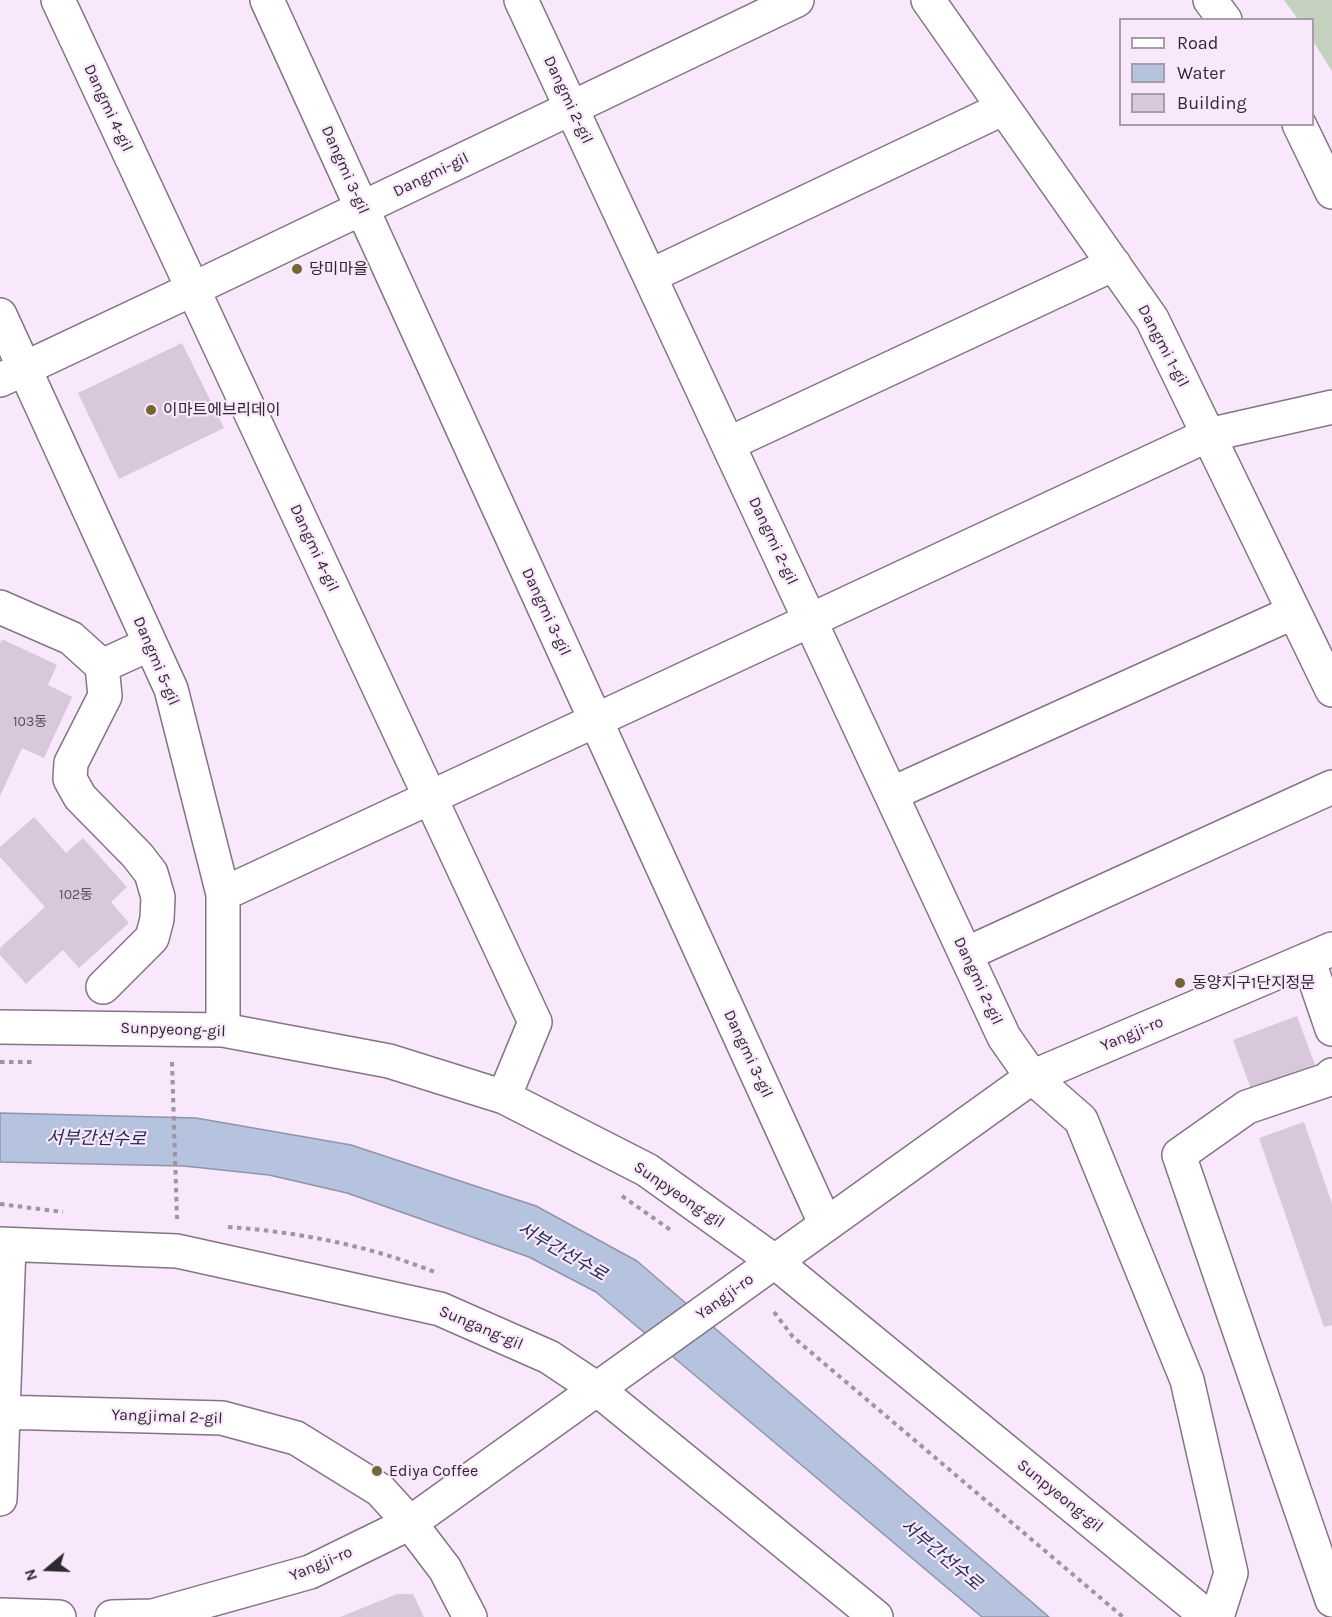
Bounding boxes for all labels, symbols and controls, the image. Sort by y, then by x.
legend [1119,18,1314,126]
text: Road [1177,32,1218,54]
street label: Dangmi 2-gil [539,53,597,147]
street label: Dangmi 4-gil [79,61,137,155]
text: Water [1177,62,1225,84]
text: Building [1177,92,1247,114]
street label: Dangmi 3-gil [317,123,373,217]
street label: Dangmi-gil [390,148,472,202]
place label: 당미마을 [309,259,368,279]
marker: 당미마을 [290,262,304,276]
street label: Dangmi 1-gil [1133,301,1193,391]
place label: 이마트에브리데이 [163,400,281,420]
marker: 이마트에브리데이 [144,403,158,417]
street label: Dangmi 2-gil [744,494,802,588]
street label: Dangmi 4-gil [285,501,343,595]
street label: Dangmi 3-gil [517,565,575,659]
street label: Dangmi 5-gil [129,614,183,708]
house number: 103동 [13,714,47,730]
house number: 102동 [59,887,93,903]
street label: Dangmi 2-gil [949,934,1007,1028]
place label: 동양지구1단지정문 [1192,973,1315,993]
marker: 동양지구1단지정문 [1173,976,1187,990]
street label: Dangmi 3-gil [719,1007,777,1101]
street label: Yangji-ro [1098,1012,1166,1056]
street label: Sunpyeong-gil [120,1019,226,1041]
water label: 서부간선수로 [46,1127,146,1151]
street label: Sunpyeong-gil [630,1158,728,1232]
water label: 서부간선수로 [514,1218,610,1286]
street label: Yangji-ro [693,1270,757,1324]
street label: Sungang-gil [436,1302,526,1354]
street label: Yangjimal 2-gil [111,1405,223,1429]
street label: Sunpyeong-gil [1013,1455,1107,1537]
place label: Ediya Coffee [389,1461,478,1481]
marker: Ediya Coffee [370,1464,384,1478]
water label: 서부간선수로 [896,1515,986,1595]
north arrow [18,1539,78,1599]
street label: Yangji-ro [287,1542,355,1586]
text: N [20,1567,41,1584]

